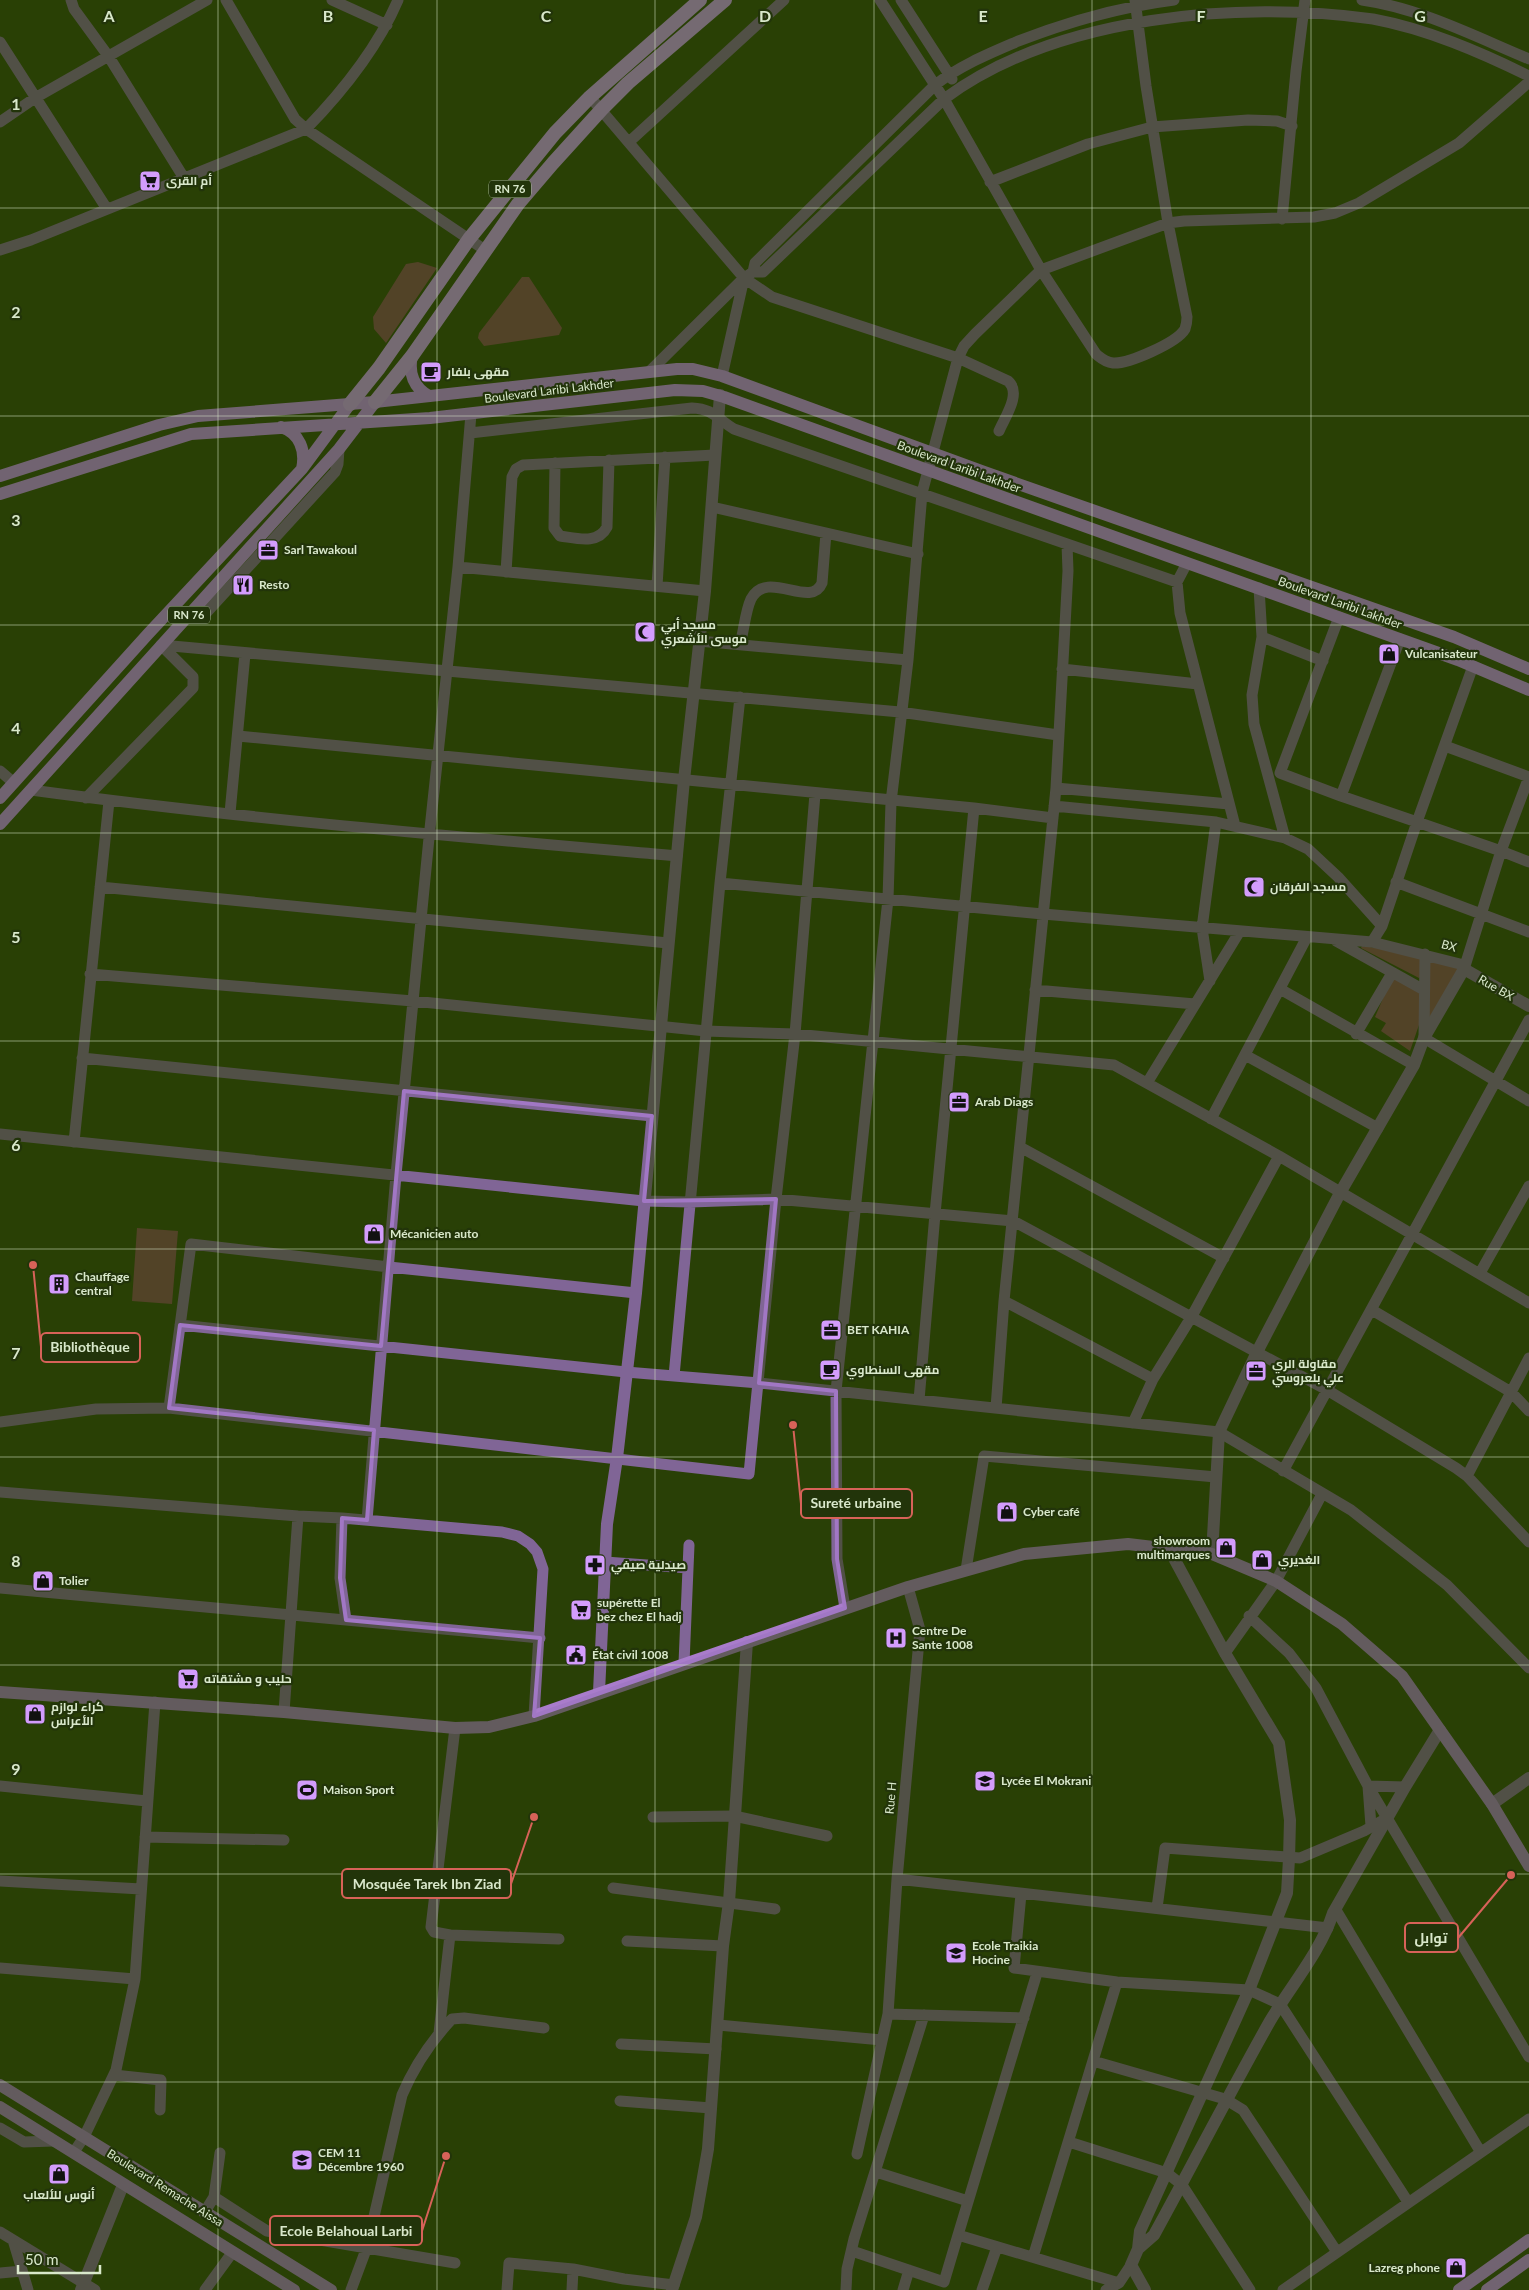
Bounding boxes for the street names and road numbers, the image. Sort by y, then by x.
road number: RN 76 [489,180,531,198]
street label: Boulevard Laribi Lakhder [483,375,615,406]
street label: Boulevard Laribi Lakhder [895,437,1024,496]
street label: Boulevard Laribi Lakhder [1276,573,1405,632]
road number: RN 76 [168,606,210,624]
street label: BX [1440,936,1459,955]
street label: Rue BX [1476,971,1517,1004]
street label: Rue H [882,1781,899,1815]
street label: Boulevard Remache Aissa [104,2146,226,2230]

